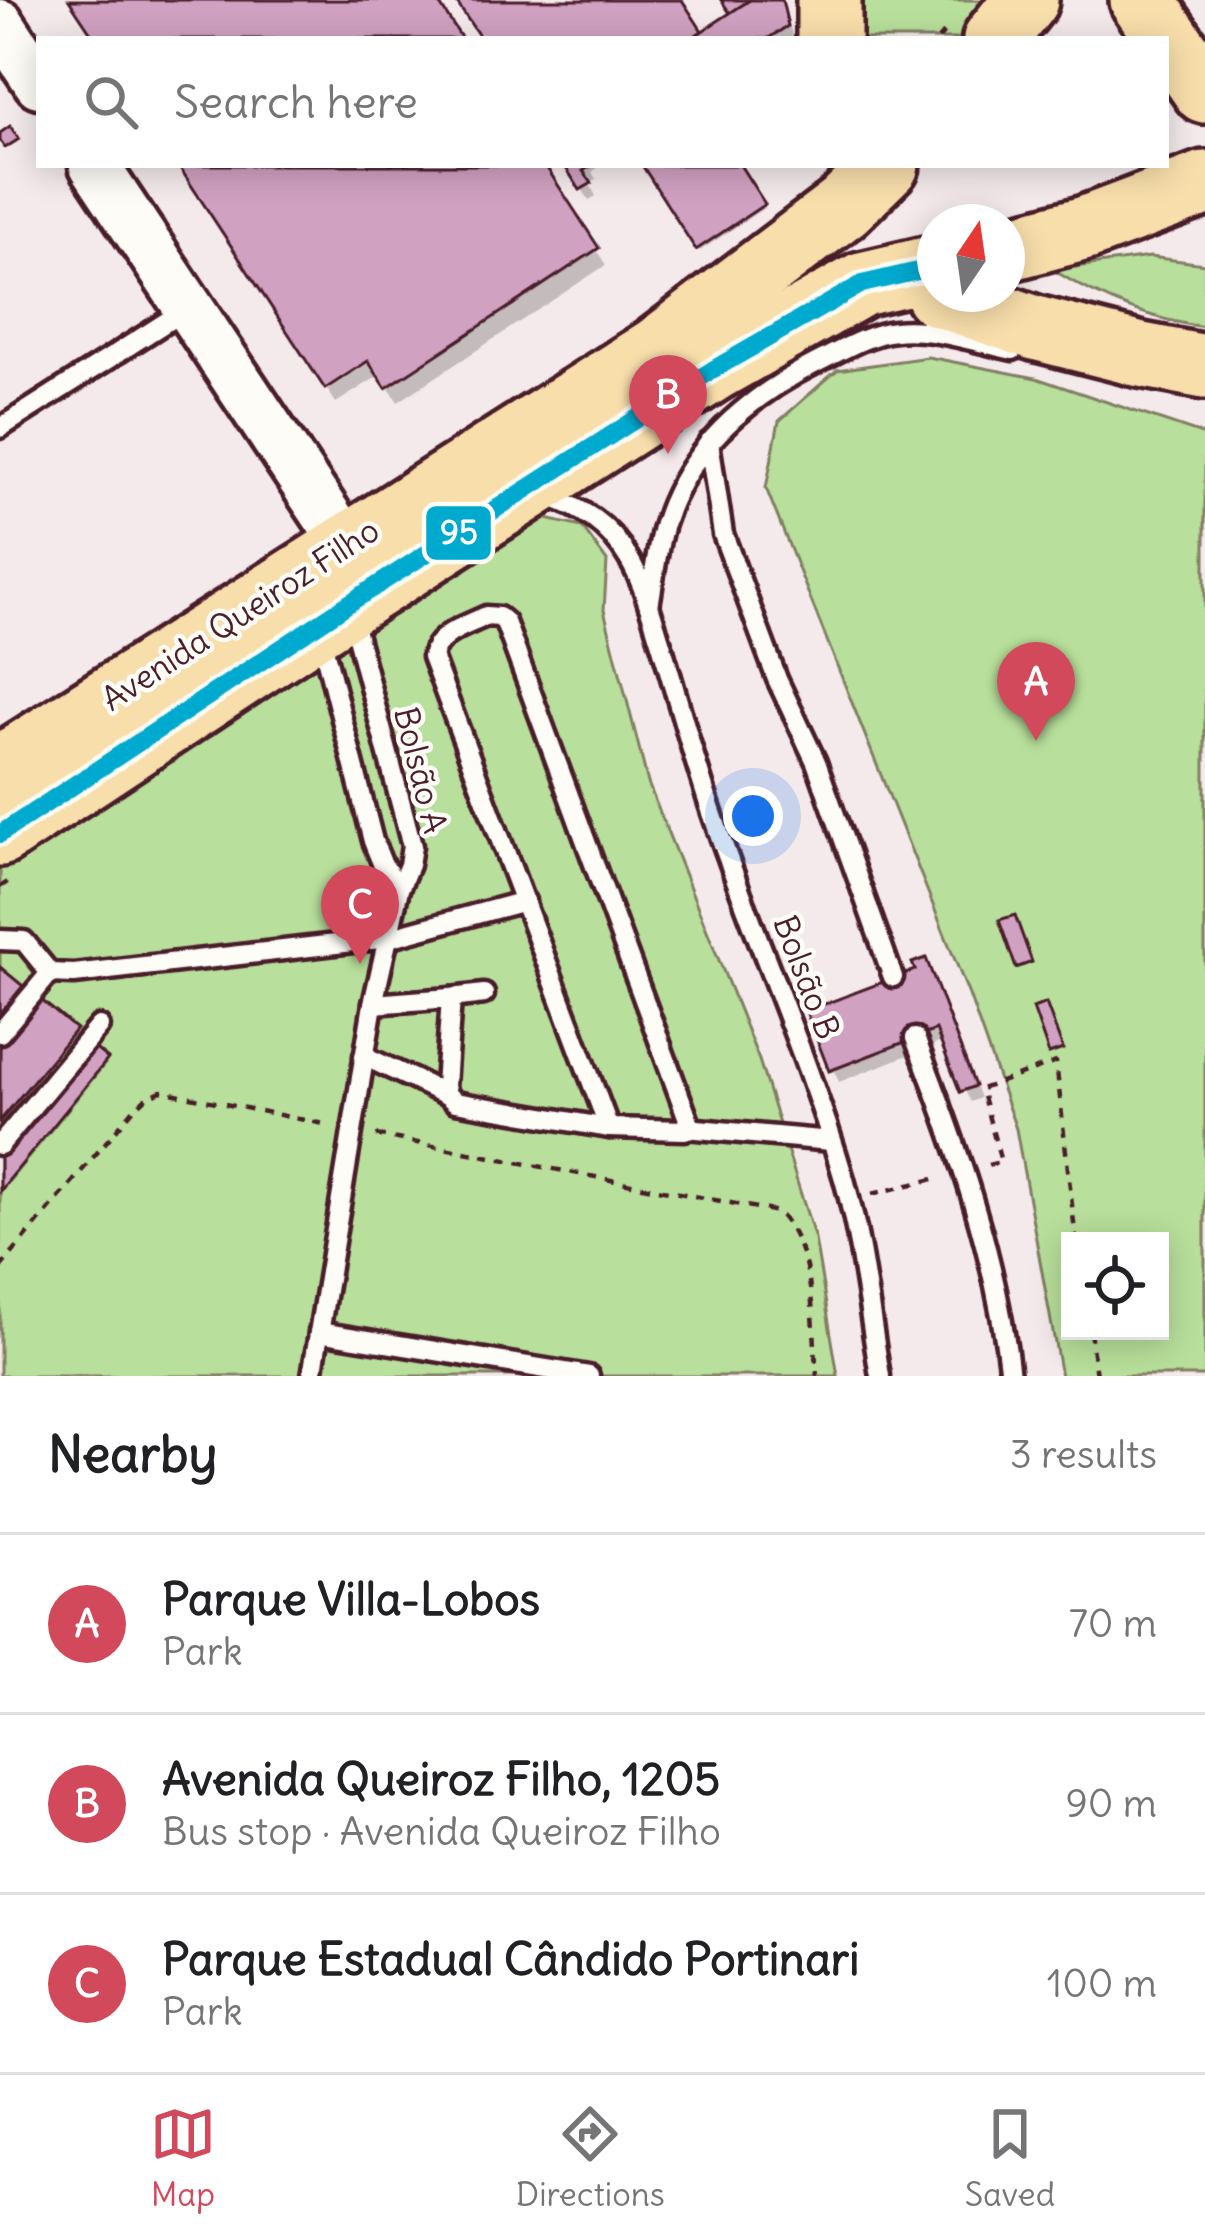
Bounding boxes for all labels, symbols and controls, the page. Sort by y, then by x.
search box [36,36,1169,168]
icon: search [78,69,144,135]
text: Search here [174,74,418,130]
north arrow [917,204,1025,312]
pin: B [629,355,707,454]
line badge: 95 [424,504,493,562]
street label: Avenida Queiroz Filho [93,509,387,719]
text: 95 [440,511,478,553]
pin: A [997,642,1075,741]
street label: Bolsão A [385,702,457,838]
your location [723,786,783,846]
pin: C [321,865,399,964]
street label: Bolsão B [764,909,850,1045]
map controls [1061,1232,1169,1340]
button: locate [1061,1232,1169,1340]
text: Nearby [48,1422,217,1486]
text: 3 results [1010,1430,1157,1479]
text: Parque Villa-Lobos [162,1571,540,1627]
text: A [74,1599,100,1648]
text: 70 m [1069,1599,1157,1648]
text: Park [162,1627,243,1676]
text: Avenida Queiroz Filho, 1205 [162,1751,720,1807]
text: B [74,1779,100,1828]
text: 90 m [1065,1779,1157,1828]
text: Bus stop · Avenida Queiroz Filho [162,1807,721,1856]
text: Parque Estadual Cândido Portinari [162,1931,859,1987]
text: C [74,1959,100,2008]
text: 100 m [1047,1959,1157,2008]
text: Park [162,1987,243,2036]
tab: Map [150,2101,216,2215]
tab: Directions [516,2101,665,2215]
tab: Saved [965,2101,1055,2215]

